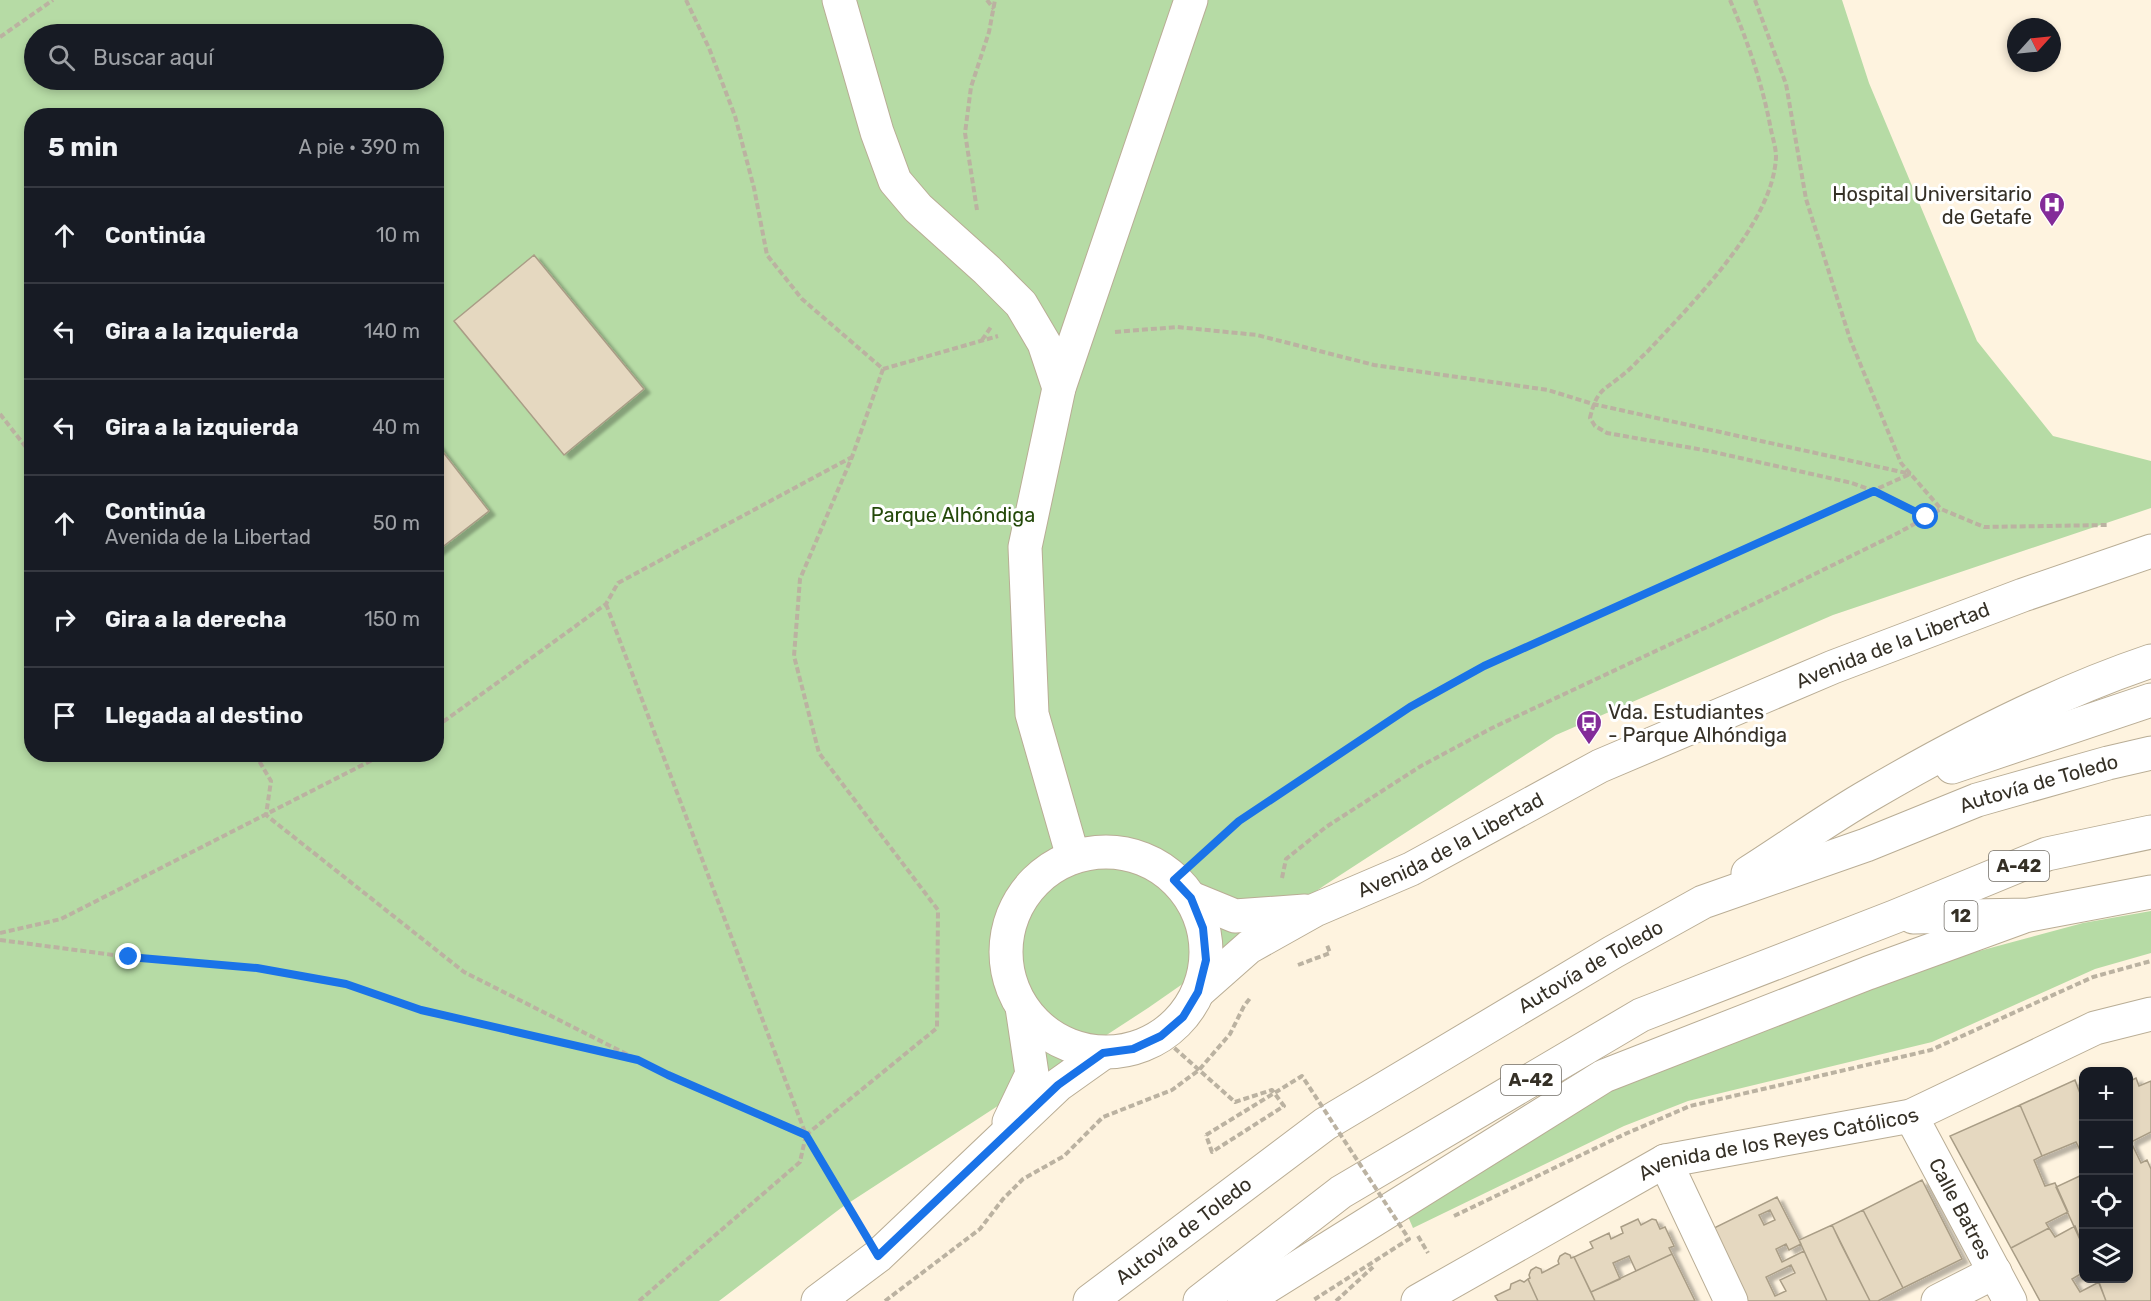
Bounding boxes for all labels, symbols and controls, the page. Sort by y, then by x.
north arrow [2007,18,2061,72]
search box [24,24,444,90]
icon: search [45,41,78,74]
text: Buscar aquí [93,44,214,71]
text: 5 min [48,132,118,163]
text: A pie · 390 m [299,135,420,159]
place label: Hospital Universitario de Getafe [1832,182,2032,229]
hospital icon: Hospital Universitario de Getafe [2037,190,2067,228]
icon: ahead [48,219,81,252]
text: Continúa [105,222,206,249]
text: 10 m [376,223,420,247]
icon: left [48,315,81,348]
text: Gira a la izquierda [105,318,299,345]
text: 140 m [364,319,420,343]
icon: left [48,411,81,444]
text: Gira a la izquierda [105,414,299,441]
text: 40 m [372,415,420,439]
text: Continúa [105,498,206,525]
park label: Parque Alhóndiga [871,503,1035,527]
route start [1912,503,1938,529]
icon: ahead [48,507,81,540]
text: 50 m [373,511,420,535]
text: Avenida de la Libertad [105,525,311,549]
street label: Avenida de la Libertad [1792,597,1993,693]
icon: right [48,603,81,636]
text: Gira a la derecha [105,606,286,633]
text: 150 m [364,607,420,631]
icon: arrive [48,699,81,732]
place label: Vda. Estudiantes - Parque Alhóndiga [1608,700,1787,747]
text: Llegada al destino [105,702,303,729]
bus stop icon: Vda. Estudiantes - Parque Alhóndiga [1574,708,1604,746]
street label: Autovía de Toledo [1956,749,2120,818]
street label: Avenida de la Libertad [1354,787,1548,902]
road number: A-42 [1989,851,2049,881]
road number: 12 [1944,901,1978,931]
street label: Autovía de Toledo [1513,915,1667,1018]
route end [115,943,141,969]
road number: A-42 [1501,1065,1561,1095]
map controls [2079,1067,2133,1283]
button: + [2079,1067,2133,1121]
street label: Avenida de los Reyes Católicos [1634,1102,1922,1186]
button: − [2079,1121,2133,1175]
street label: Calle Batres [1924,1154,1997,1263]
street label: Autovía de Toledo [1111,1172,1256,1290]
button: locate [2079,1175,2133,1229]
button: layers [2079,1229,2133,1283]

